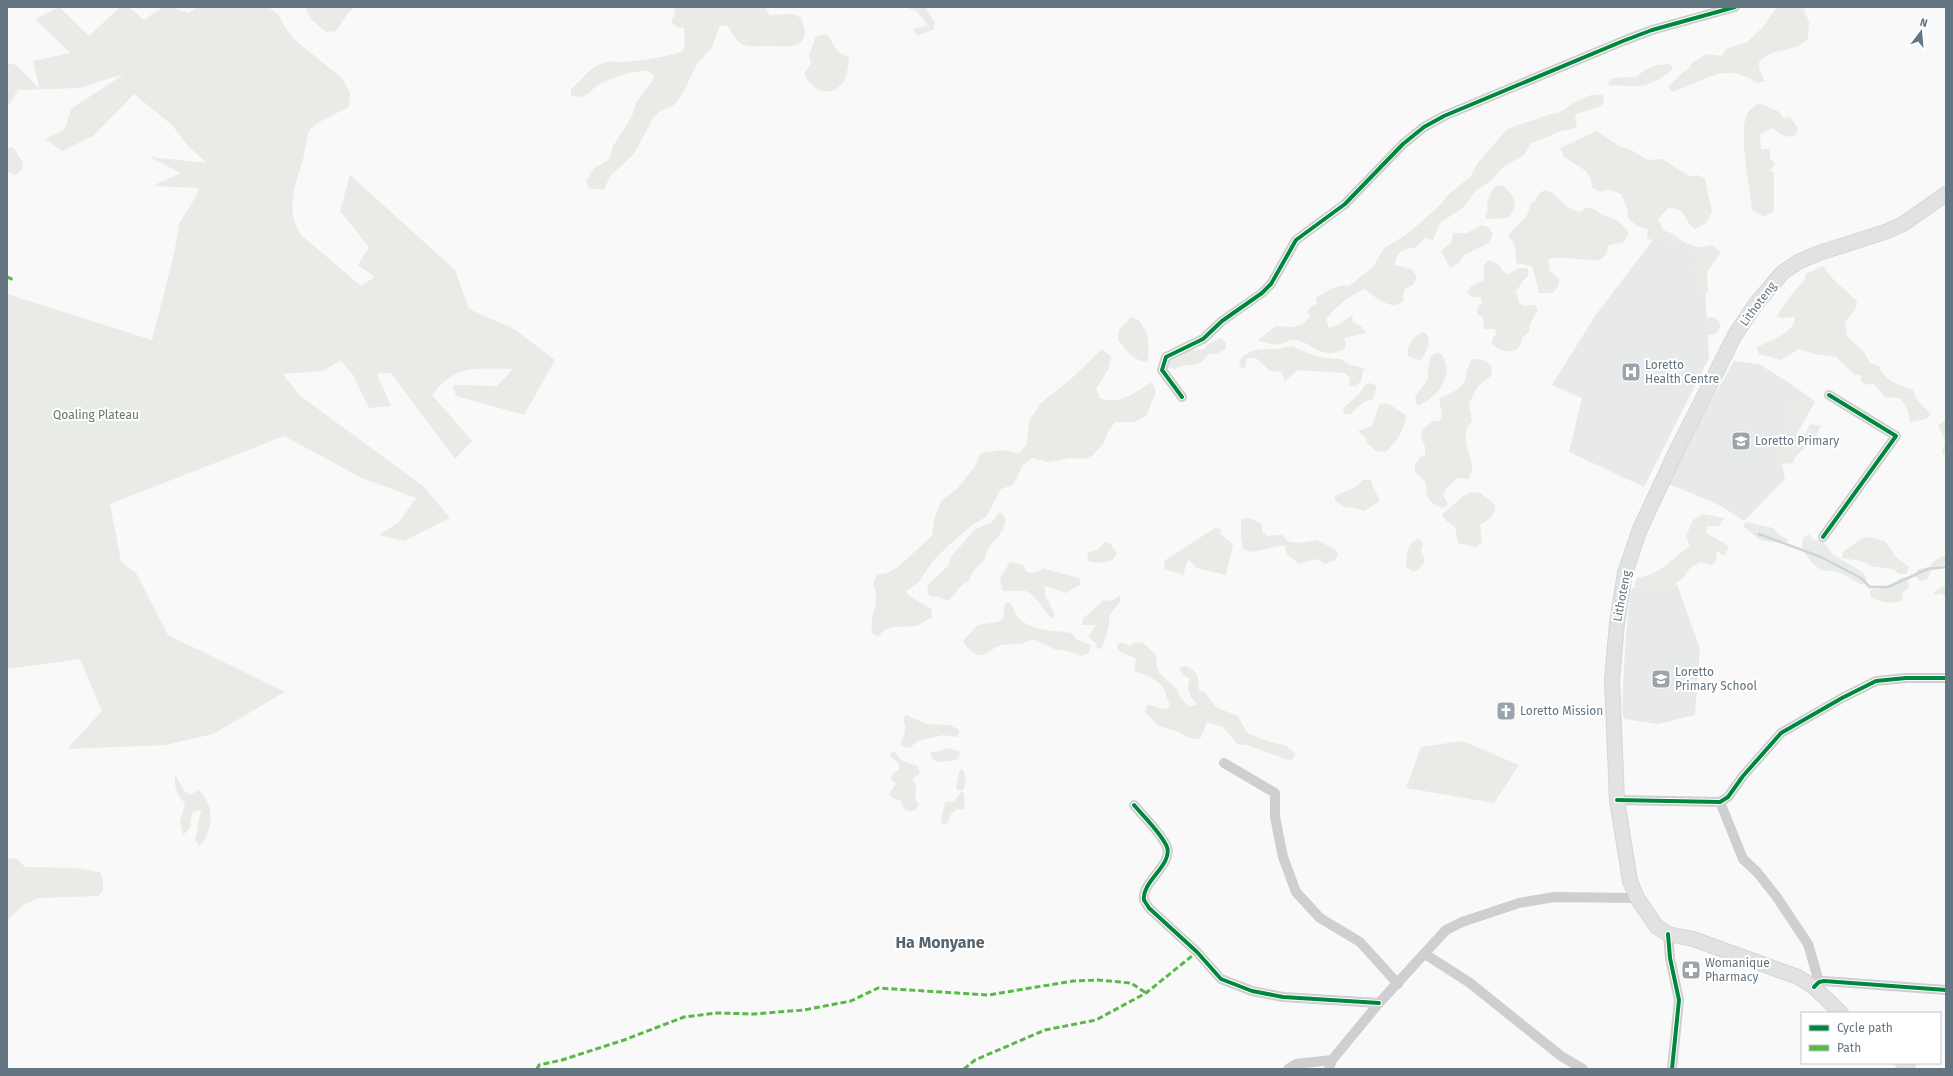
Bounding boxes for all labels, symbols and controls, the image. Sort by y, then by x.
north arrow [1901,12,1941,52]
text: N [1918,16,1929,30]
street label: Lithoteng [1737,279,1780,329]
place label: Loretto Health Centre [1645,358,1719,386]
hospital icon: Loretto Health Centre [1620,361,1642,383]
park label: Qoaling Plateau [53,408,139,422]
school or university icon: Loretto Primary [1730,430,1752,452]
place label: Loretto Primary [1755,434,1839,448]
street label: Lithoteng [1610,569,1634,623]
place label: Loretto Primary School [1675,665,1758,693]
school or university icon: Loretto Primary School [1650,668,1672,690]
church icon: Loretto Mission [1495,700,1517,722]
place label: Loretto Mission [1520,704,1603,718]
district label: Ha Monyane [895,933,985,952]
place label: Womanique Pharmacy [1705,956,1770,984]
pharmacy icon: Womanique Pharmacy [1680,959,1702,981]
legend [1801,1012,1941,1064]
text: Cycle path [1837,1021,1893,1035]
text: Path [1837,1041,1861,1055]

